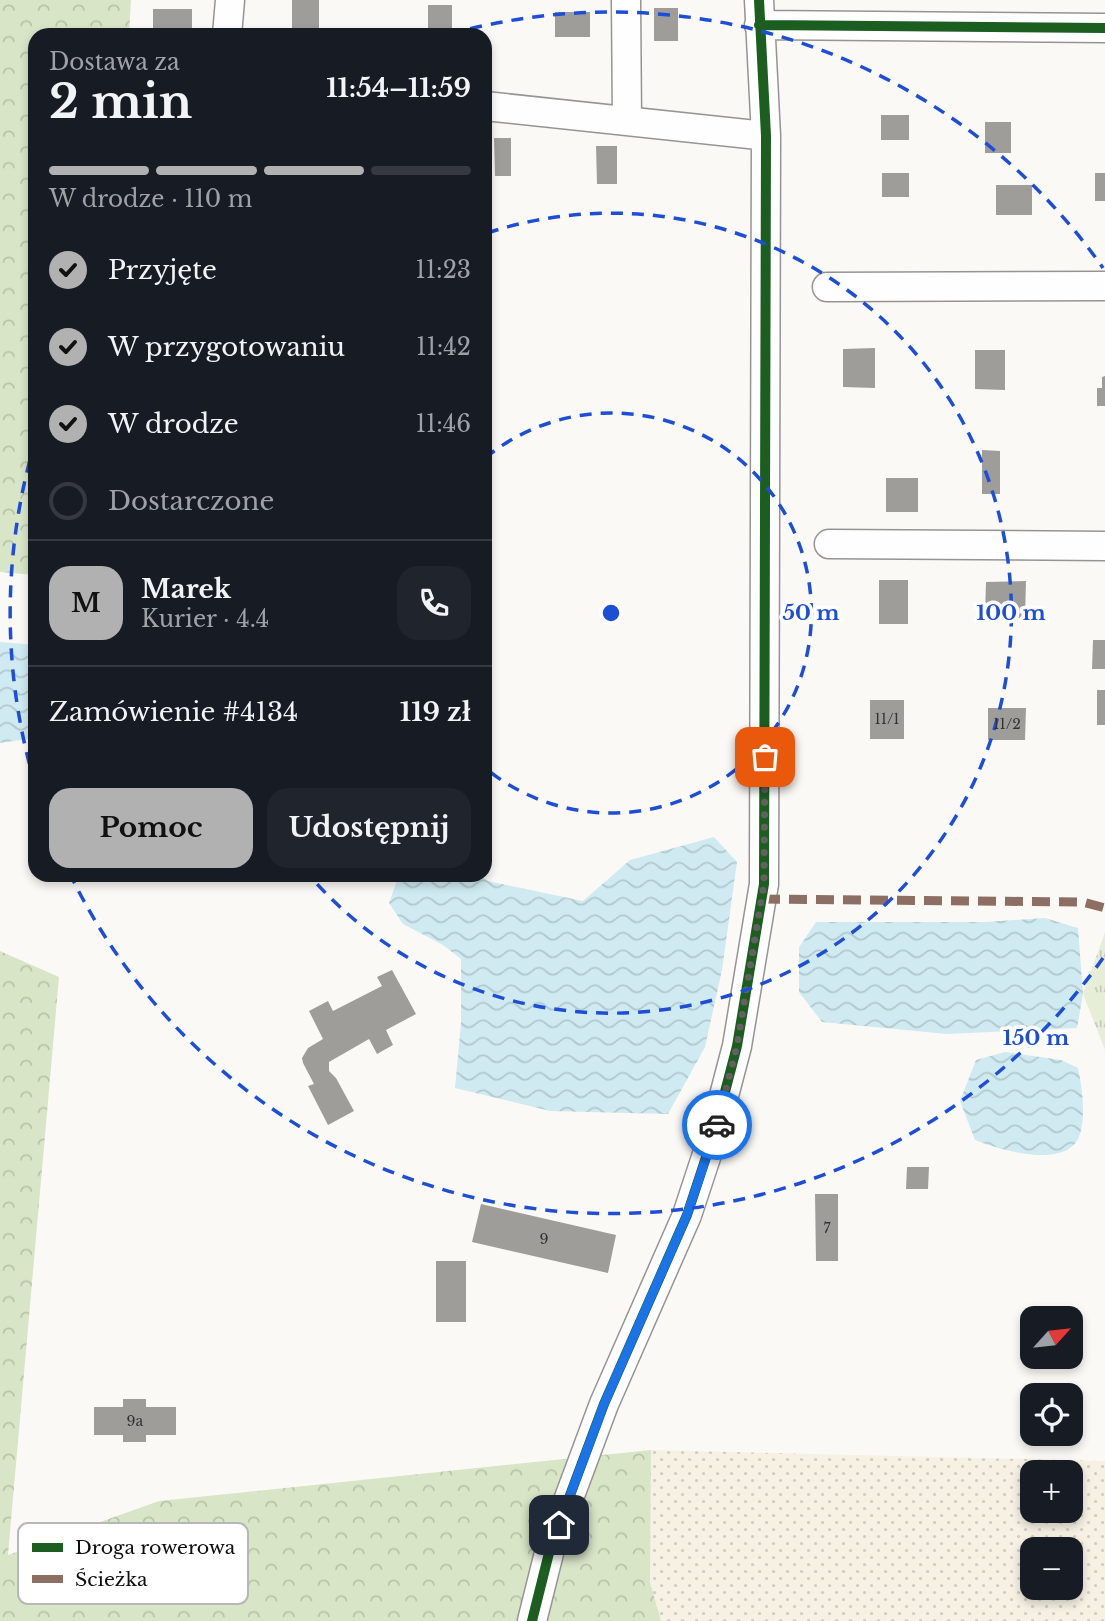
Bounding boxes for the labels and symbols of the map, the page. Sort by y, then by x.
text: 50 m [782,600,840,626]
text: 100 m [976,600,1046,626]
centre of rings [599,601,623,625]
house number: 11/1 [874,710,900,728]
house number: 11/2 [993,715,1021,733]
pin [735,727,795,787]
text: 150 m [1003,1025,1069,1051]
courier [682,1090,752,1160]
house number: 7 [823,1219,831,1237]
house number: 9 [539,1230,549,1248]
north arrow [1020,1306,1083,1368]
house number: 9a [127,1412,144,1430]
pin [529,1495,589,1555]
legend [18,1523,248,1604]
text: Droga rowerowa [75,1536,236,1559]
text: Ścieżka [75,1568,148,1591]

